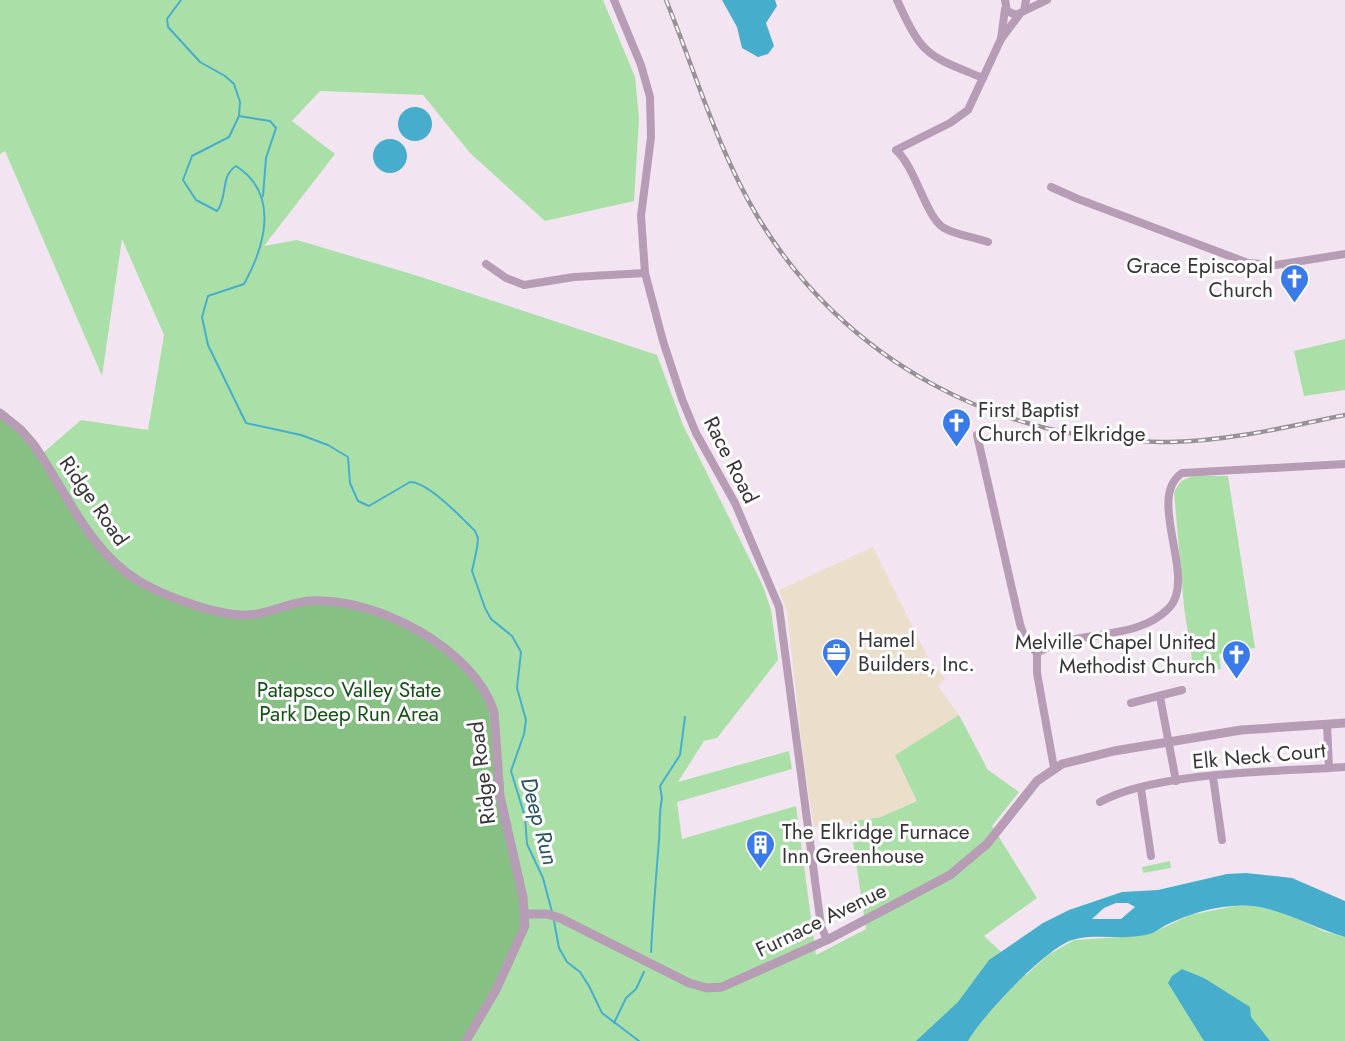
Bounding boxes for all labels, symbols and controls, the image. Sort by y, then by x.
place label: Grace Episcopal Church [1126,251,1273,305]
church icon: Grace Episcopal Church [1278,262,1310,304]
place label: First Baptist Church of Elkridge [978,395,1146,449]
church icon: First Baptist Church of Elkridge [941,406,973,448]
street label: Race Road [696,411,766,509]
street label: Ridge Road [52,450,136,552]
place label: Hamel Builders, Inc. [858,625,975,679]
place label: Melville Chapel United Methodist Church [1015,627,1216,681]
office icon: Hamel Builders, Inc. [821,636,853,678]
church icon: Melville Chapel United Methodist Church [1221,638,1253,680]
park label: Patapsco Valley State Park Deep Run Area [257,675,441,729]
street label: Ridge Road [461,720,503,826]
street label: Elk Neck Court [1191,735,1327,777]
water label: Deep Run [513,774,567,868]
place label: The Elkridge Furnace Inn Greenhouse [782,817,970,871]
building icon: The Elkridge Furnace Inn Greenhouse [745,828,777,870]
street label: Furnace Avenue [751,875,892,965]

